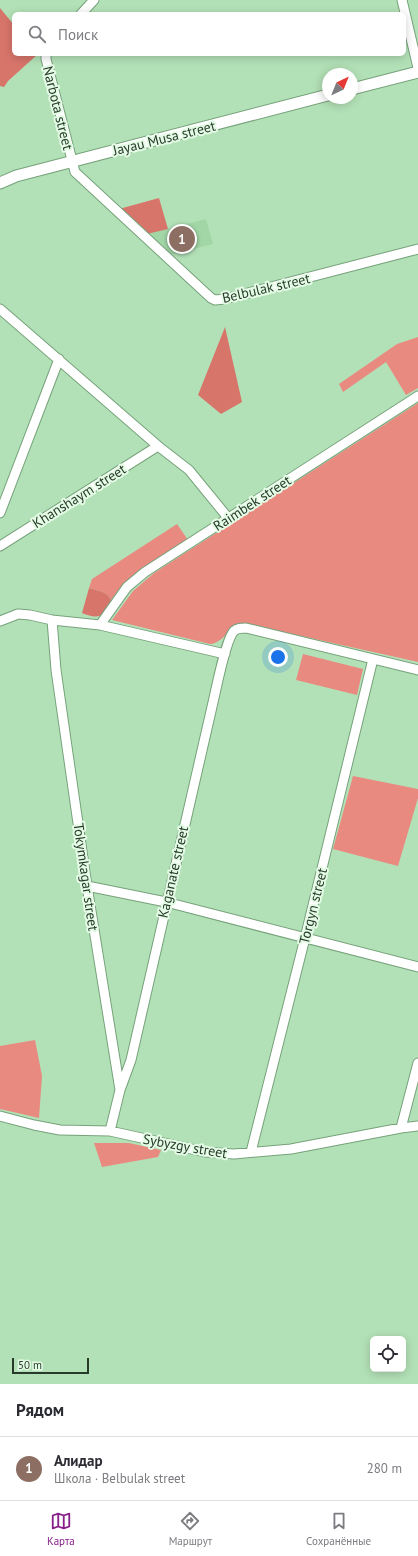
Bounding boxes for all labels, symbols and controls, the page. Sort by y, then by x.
search box [12,12,406,56]
icon: search [26,23,48,45]
text: Поиск [58,25,98,44]
street label: Narbota street [39,64,77,152]
north arrow [322,68,358,104]
street label: Jayau Musa street [110,116,217,160]
pin: 1 [169,224,195,254]
street label: Belbulak street [220,269,312,307]
street label: Khanshaym street [29,460,129,532]
street label: Raimbek street [210,471,295,535]
your location [268,647,288,667]
street label: Tokymkagar street [70,822,103,932]
street label: Kaganate street [154,824,192,920]
street label: Torgyn street [295,866,331,946]
street label: Sybyzgy street [141,1130,229,1162]
map controls [370,1336,406,1372]
button: locate [370,1336,406,1372]
scale bar [12,1356,89,1375]
text: 50 m [18,1358,42,1372]
text: Рядом [16,1399,64,1421]
text: Алидар [54,1451,103,1470]
text: 1 [25,1460,33,1477]
text: 280 m [367,1460,402,1477]
text: Школа · Belbulak street [54,1470,185,1487]
tab: Карта [47,1510,75,1548]
tab: Маршрут [169,1510,212,1548]
tab: Сохранённые [306,1510,371,1548]

